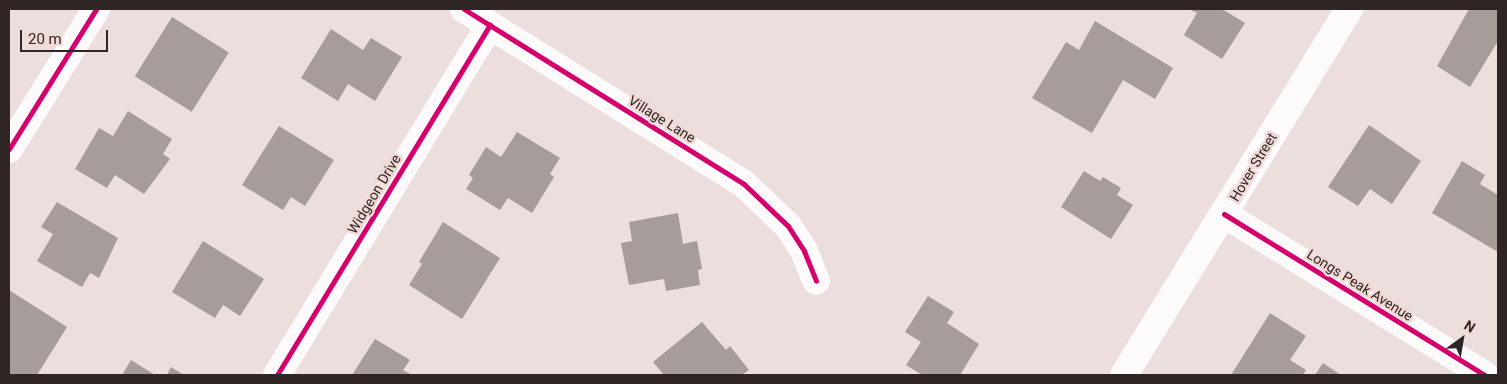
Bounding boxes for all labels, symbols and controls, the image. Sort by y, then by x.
scale bar [22,20,110,52]
text: 20 m [28,30,62,48]
street label: Village Lane [625,92,699,146]
street label: Hover Street [1226,130,1280,204]
street label: Widgeon Drive [344,151,404,237]
street label: Longs Peak Avenue [1304,246,1416,324]
north arrow [1437,314,1487,364]
text: N [1462,317,1478,336]

